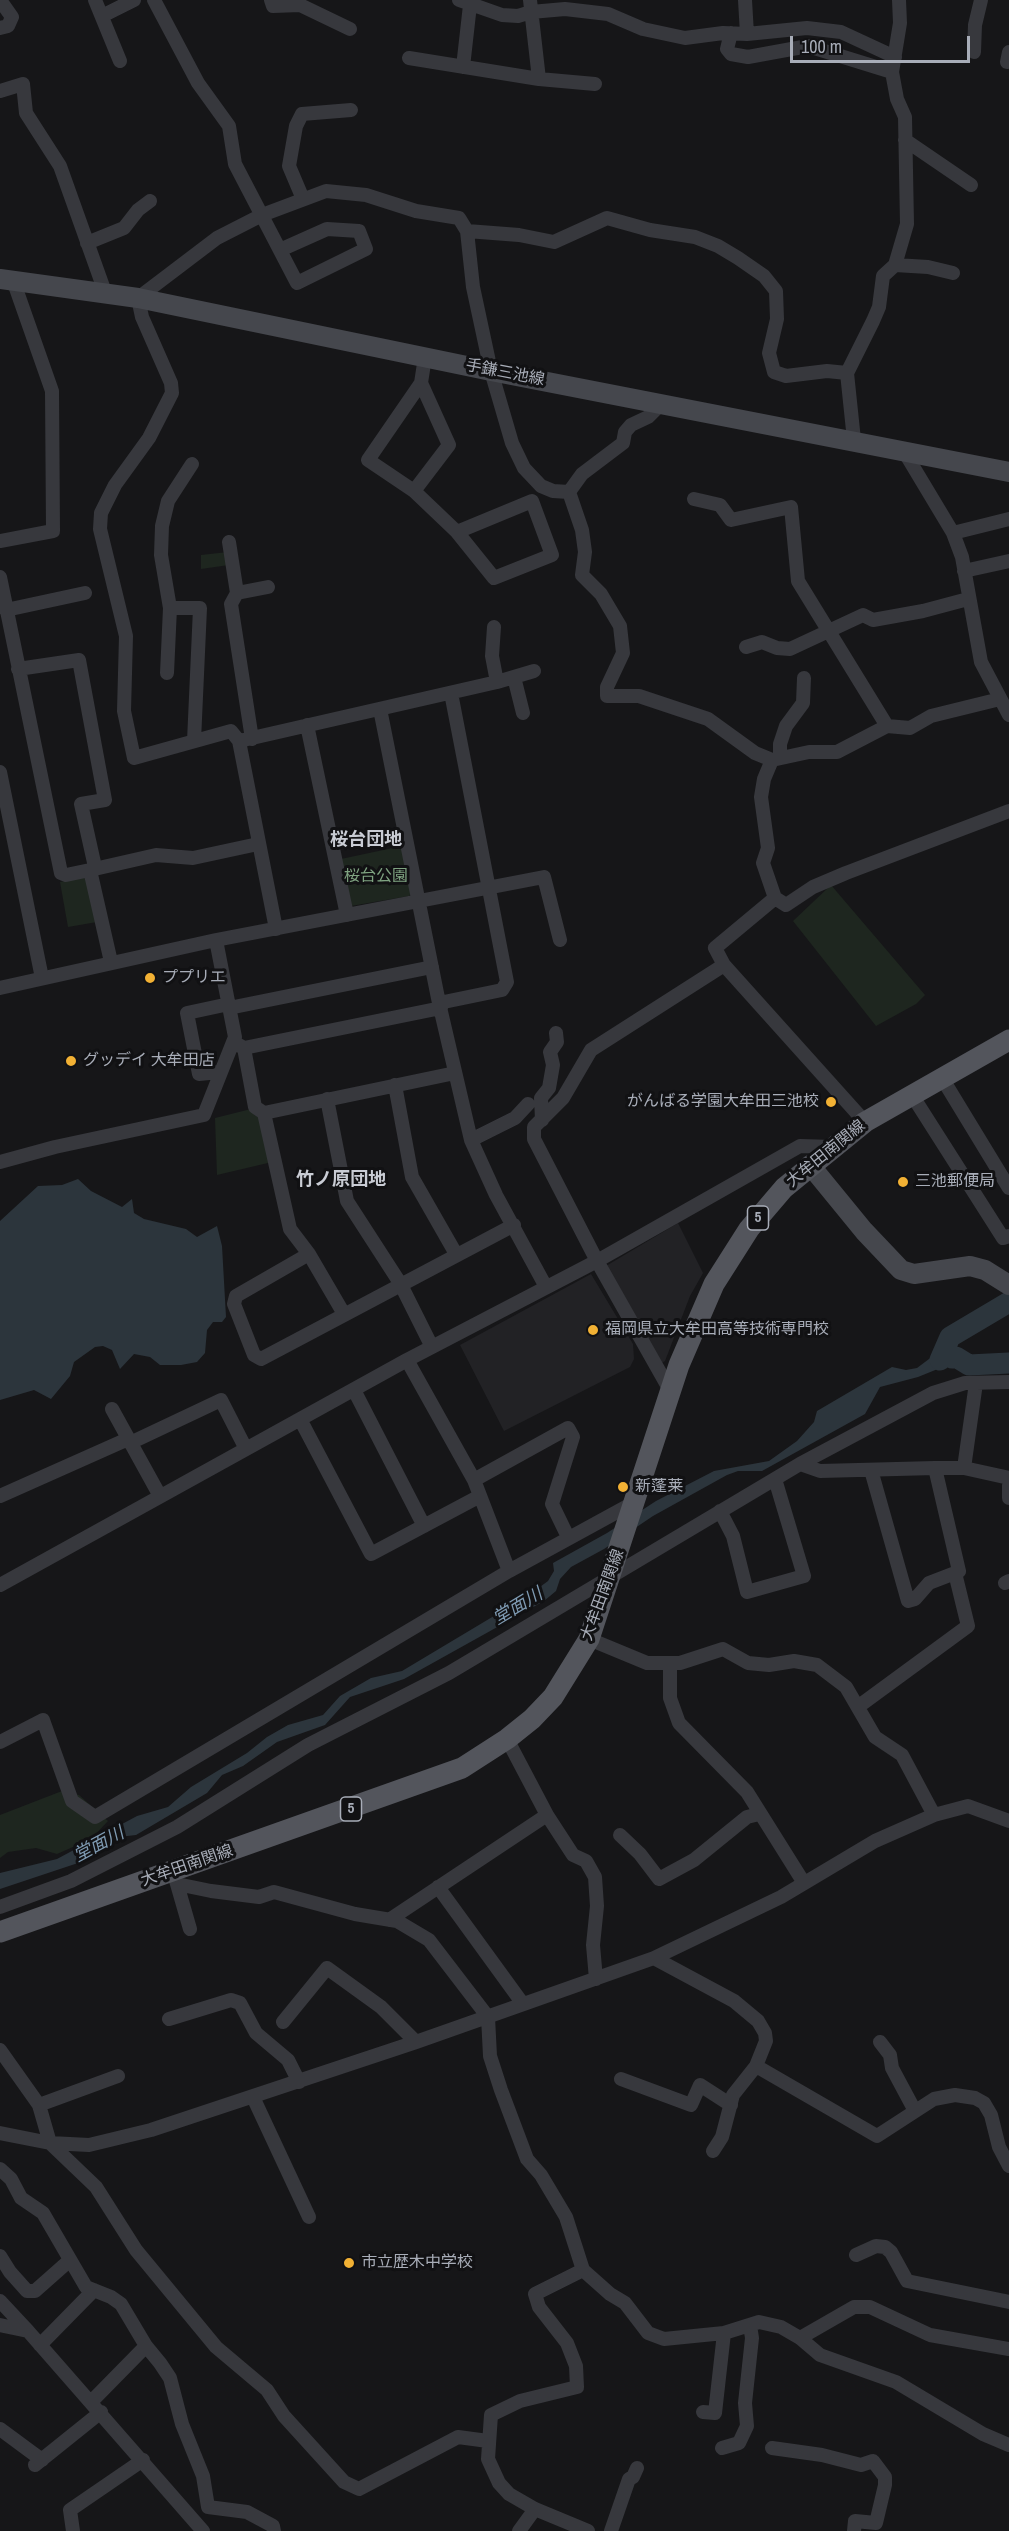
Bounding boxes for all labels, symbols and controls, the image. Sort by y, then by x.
scale bar [793,24,973,62]
text: 100 m [801,34,842,59]
street label: 手鎌三池線 [464,356,546,390]
district label: 桜台団地 [330,829,402,851]
park label: 桜台公園 [344,867,408,887]
place label: ププリエ [162,968,226,988]
marker: ププリエ [143,971,157,985]
place label: グッデイ 大牟田店 [83,1051,215,1071]
marker: グッデイ 大牟田店 [64,1054,78,1068]
place label: がんばる学園大牟田三池校 [627,1092,819,1112]
marker: がんばる学園大牟田三池校 [824,1095,838,1109]
street label: 大牟田南関線 [783,1116,869,1192]
district label: 竹ノ原団地 [296,1169,386,1191]
place label: 三池郵便局 [915,1172,995,1192]
marker: 三池郵便局 [896,1175,910,1189]
road number: 5 [748,1206,768,1230]
place label: 福岡県立大牟田高等技術専門校 [605,1320,829,1340]
marker: 福岡県立大牟田高等技術専門校 [586,1323,600,1337]
place label: 新蓬莱 [635,1477,683,1497]
marker: 新蓬莱 [616,1480,630,1494]
street label: 大牟田南関線 [578,1547,628,1643]
water label: 堂面川 [489,1584,547,1630]
road number: 5 [340,1797,362,1821]
water label: 堂面川 [70,1823,128,1867]
street label: 大牟田南関線 [138,1841,236,1891]
place label: 市立歴木中学校 [361,2253,473,2273]
marker: 市立歴木中学校 [342,2256,356,2270]

